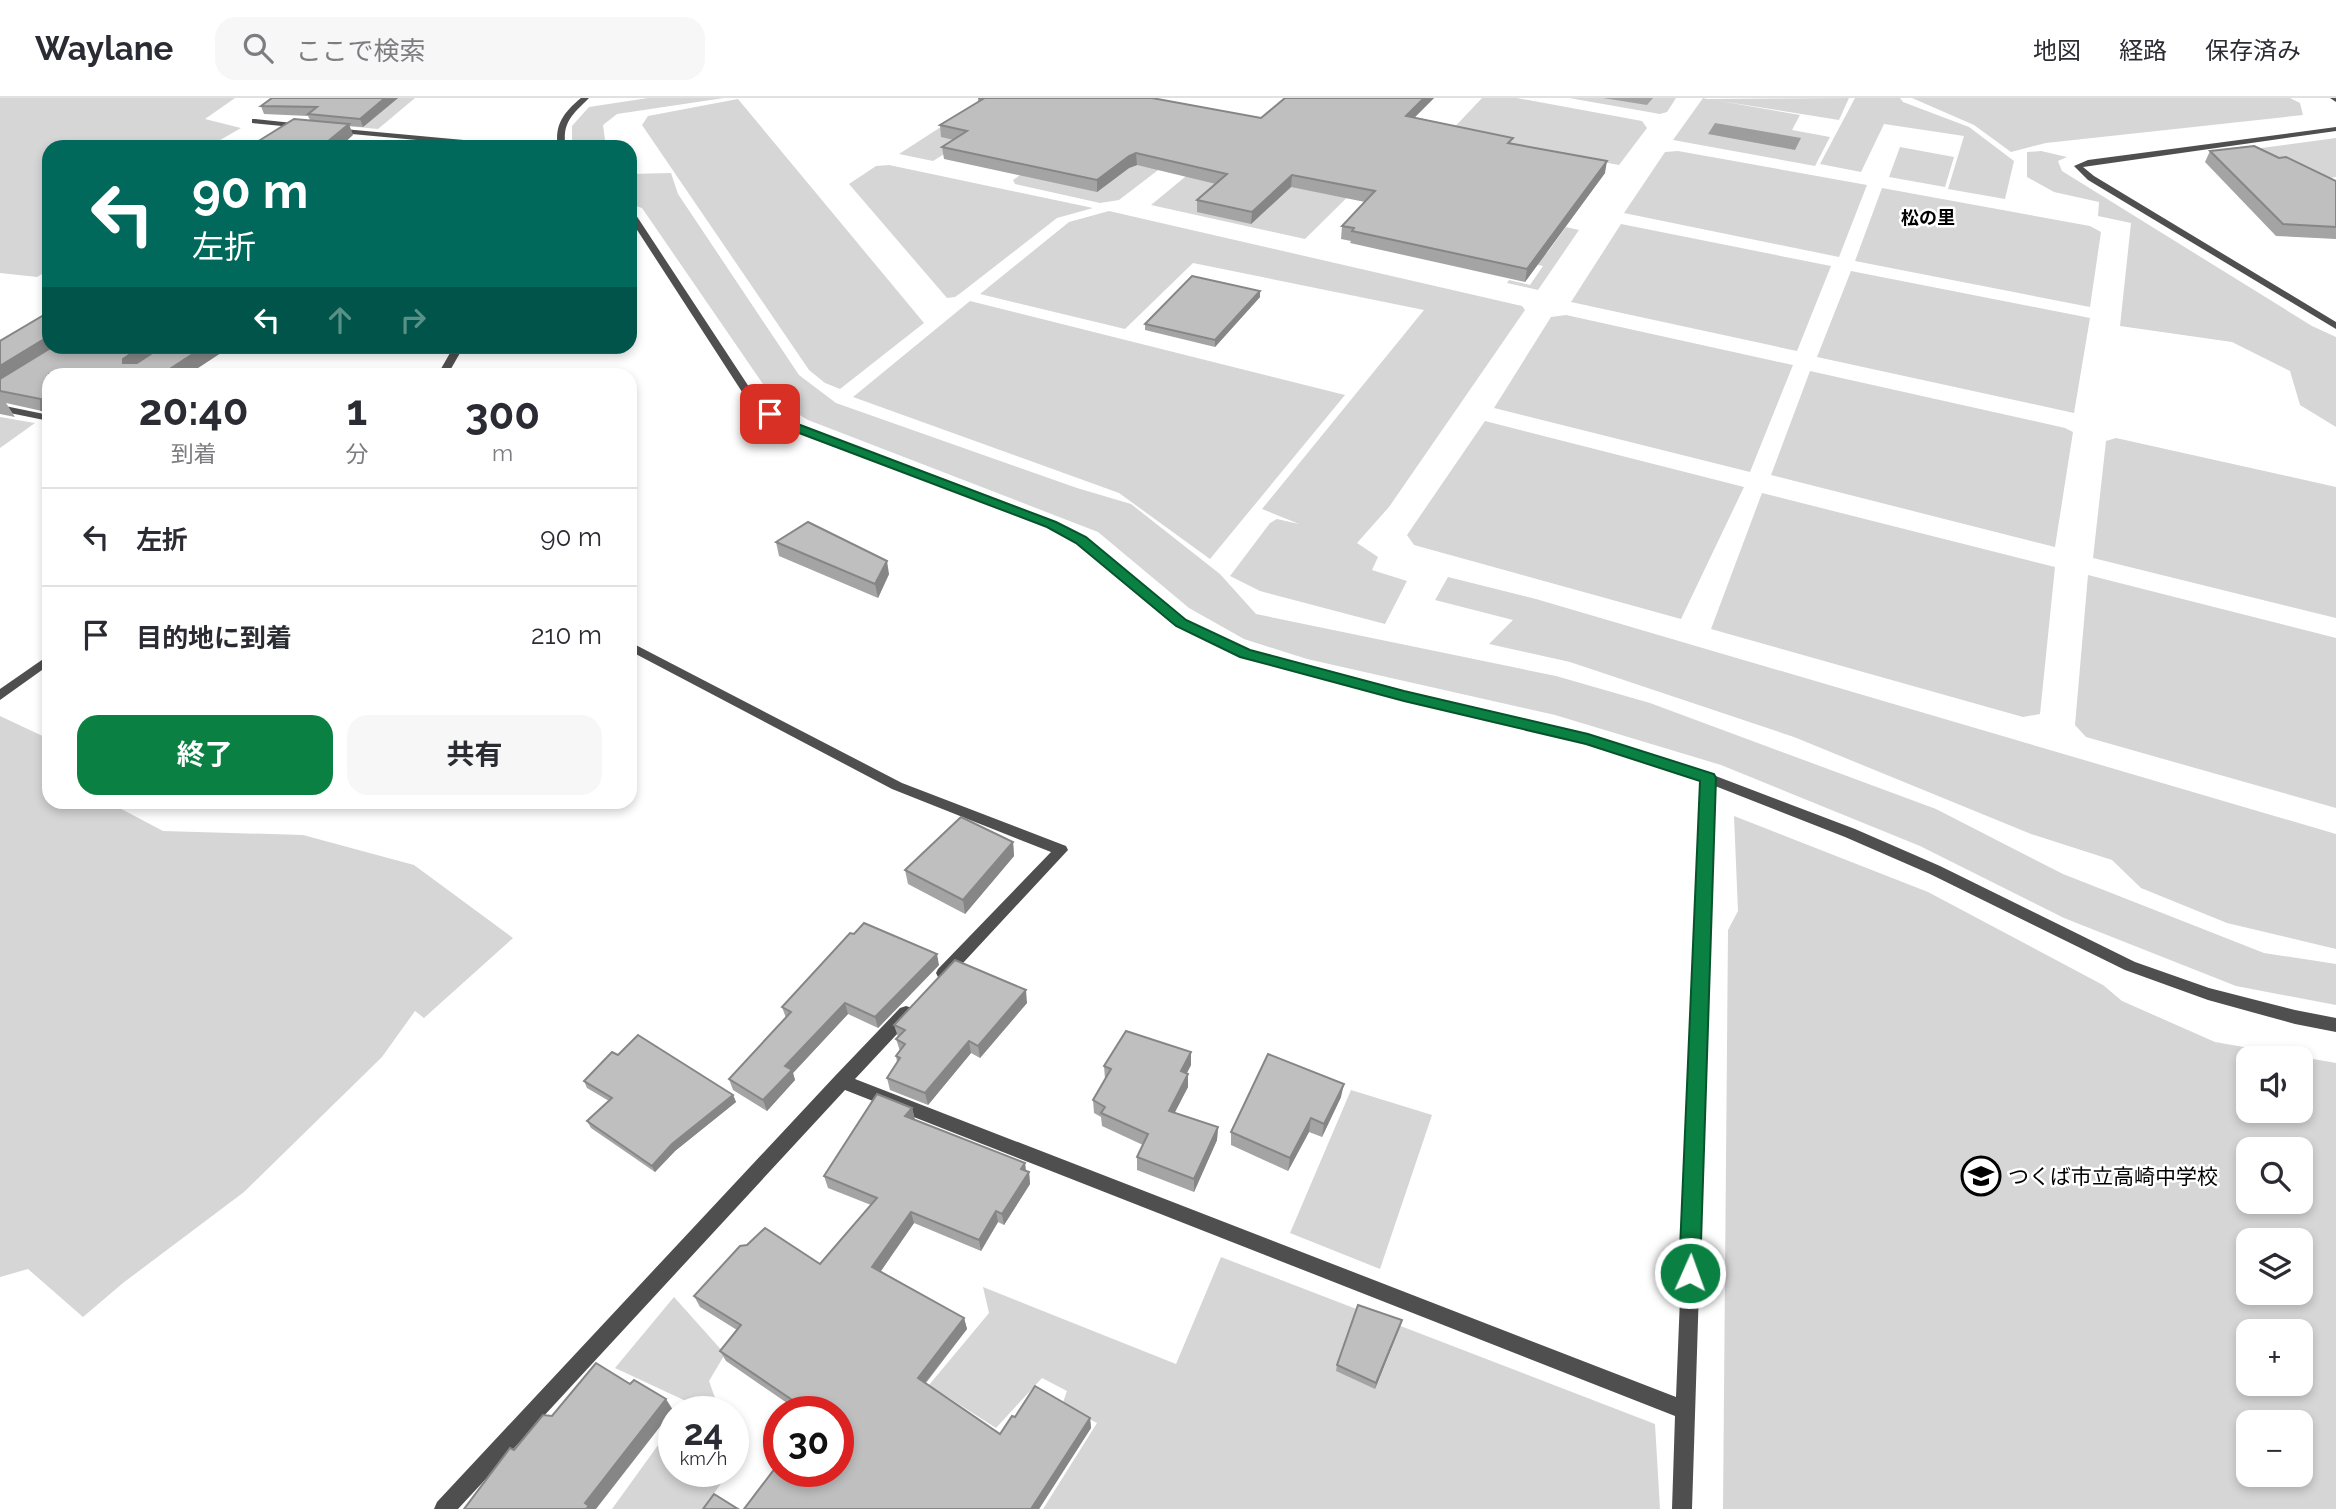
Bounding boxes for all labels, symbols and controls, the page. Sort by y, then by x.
search box [215,17,705,80]
text: Waylane [35,29,173,68]
icon: search [239,29,277,67]
text: ここで検索 [295,36,425,66]
text: 地図 [2033,36,2081,65]
text: 経路 [2119,36,2167,65]
text: 保存済み [2205,36,2301,65]
text: 90 m [192,162,308,219]
icon: left [77,168,168,259]
district label: 松の里 [1901,207,1955,228]
text: 左折 [192,228,256,265]
icon: left [248,301,286,339]
icon: ahead [321,301,359,339]
icon: right [394,301,432,339]
pin [740,384,800,444]
text: 20:40 [139,386,248,435]
text: 1 [346,386,367,435]
text: 300 [465,390,540,439]
icon: arrive [751,395,789,433]
text: m [492,439,513,466]
text: 到着 [171,440,217,467]
text: 分 [345,440,368,467]
icon: left [77,518,115,556]
text: 90 m [540,522,602,552]
text: 左折 [136,525,188,555]
icon: arrive [77,616,115,654]
text: 210 m [531,620,602,650]
text: 目的地に到着 [136,623,292,653]
button: 終了 [77,715,333,795]
button: 共有 [347,715,602,795]
map controls [2236,1046,2313,1487]
button: sound [2236,1046,2313,1123]
button: search [2236,1137,2313,1214]
school or university icon: つくば市立高崎中学校 [1960,1155,2002,1197]
place label: つくば市立高崎中学校 [2008,1164,2218,1189]
button: layers [2236,1228,2313,1305]
position arrow [1653,1236,1727,1310]
button: + [2236,1319,2313,1396]
speed limit sign: 30 [763,1396,854,1487]
button: − [2236,1410,2313,1487]
text: 24 [684,1412,723,1453]
text: km/h [680,1448,727,1469]

